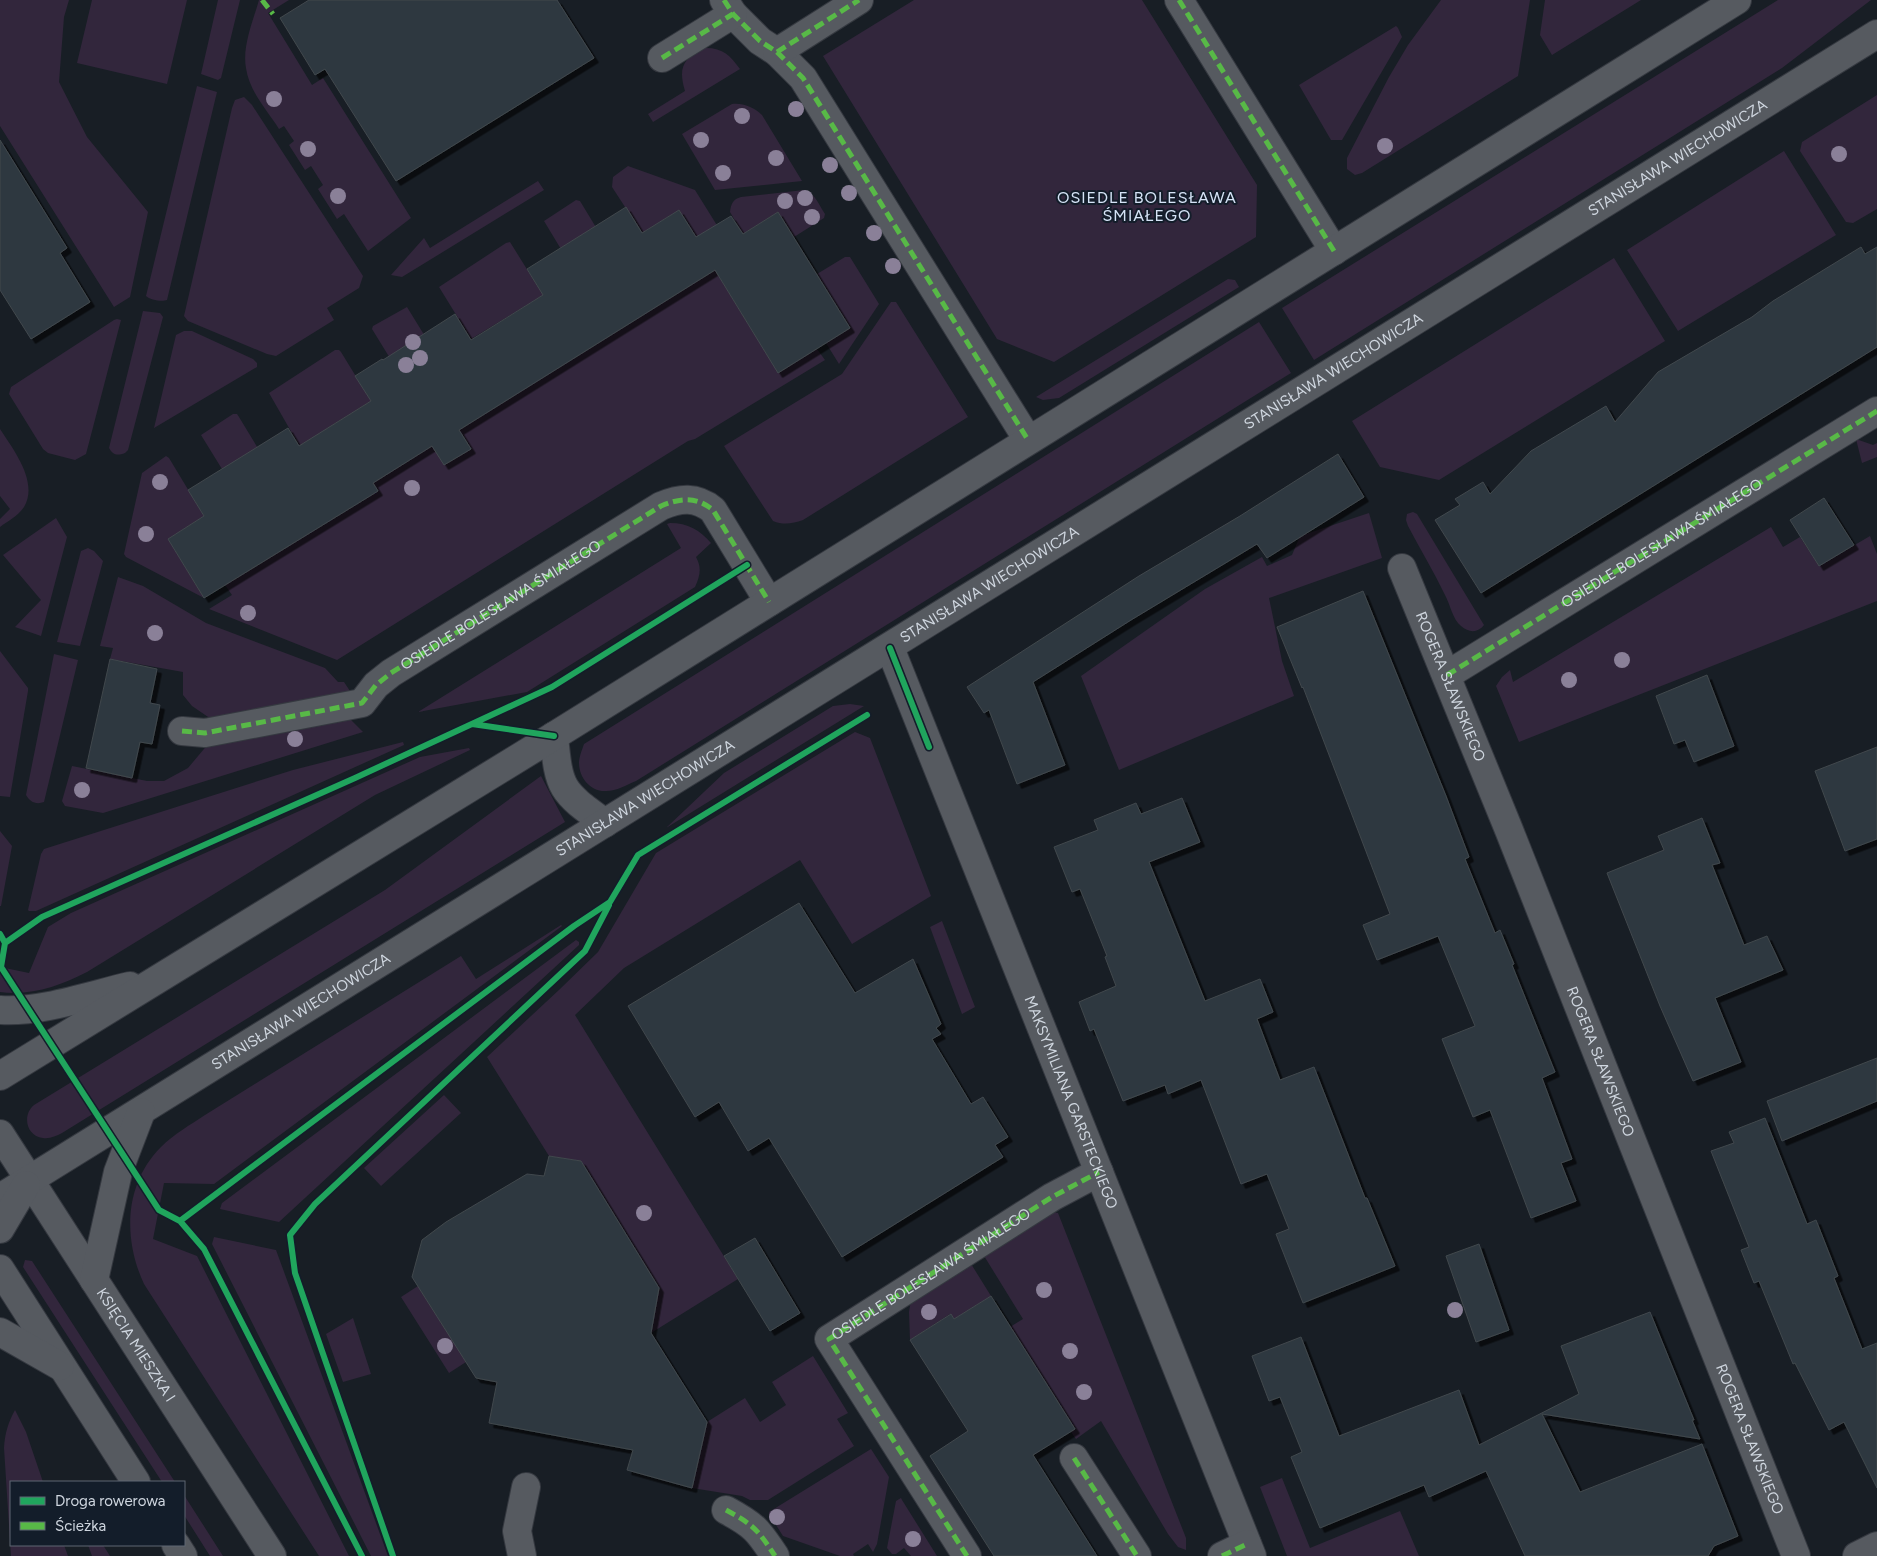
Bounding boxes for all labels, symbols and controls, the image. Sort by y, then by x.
street label: STANISŁAWA WIECHOWICZA [1585,95,1770,220]
district label: OSIEDLE BOLESŁAWA ŚMIAŁEGO [1057,188,1237,225]
street label: STANISŁAWA WIECHOWICZA [1241,309,1426,433]
street label: OSIEDLE BOLESŁAWA ŚMIAŁEGO [1558,475,1766,612]
street label: STANISŁAWA WIECHOWICZA [897,522,1082,647]
street label: OSIEDLE BOLESŁAWA ŚMIAŁEGO [397,536,604,674]
street label: ROGERA SŁAWSKIEGO [1412,609,1489,764]
street label: STANISŁAWA WIECHOWICZA [552,736,738,860]
street label: STANISŁAWA WIECHOWICZA [208,949,394,1074]
street label: ROGERA SŁAWSKIEGO [1563,984,1638,1139]
street label: MAKSYMILIANA GARSTECKIEGO [1021,993,1122,1211]
street label: OSIEDLE BOLESŁAWA ŚMIAŁEGO [828,1204,1034,1344]
street label: KSIĘCIA MIESZKA I [93,1285,179,1405]
street label: ROGERA SŁAWSKIEGO [1712,1361,1788,1517]
legend [10,1481,185,1546]
text: Droga rowerowa [55,1492,165,1510]
text: Ścieżka [55,1517,106,1535]

